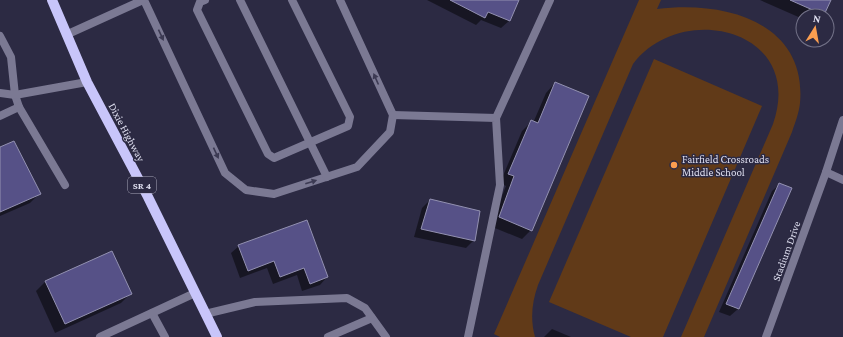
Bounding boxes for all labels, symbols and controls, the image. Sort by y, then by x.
north arrow [795,8,835,48]
text: N [812,12,822,25]
one-way arrow [158,30,164,41]
one-way arrow [373,73,380,85]
street label: Dixie Highway [106,101,148,165]
one-way arrow [213,147,219,159]
place label: Fairfield Crossroads Middle School [682,153,769,178]
marker: Fairfield Crossroads Middle School [669,160,679,170]
road number: SR 4 [128,177,156,193]
one-way arrow [305,179,317,185]
street label: Stadium Drive [770,219,802,283]

